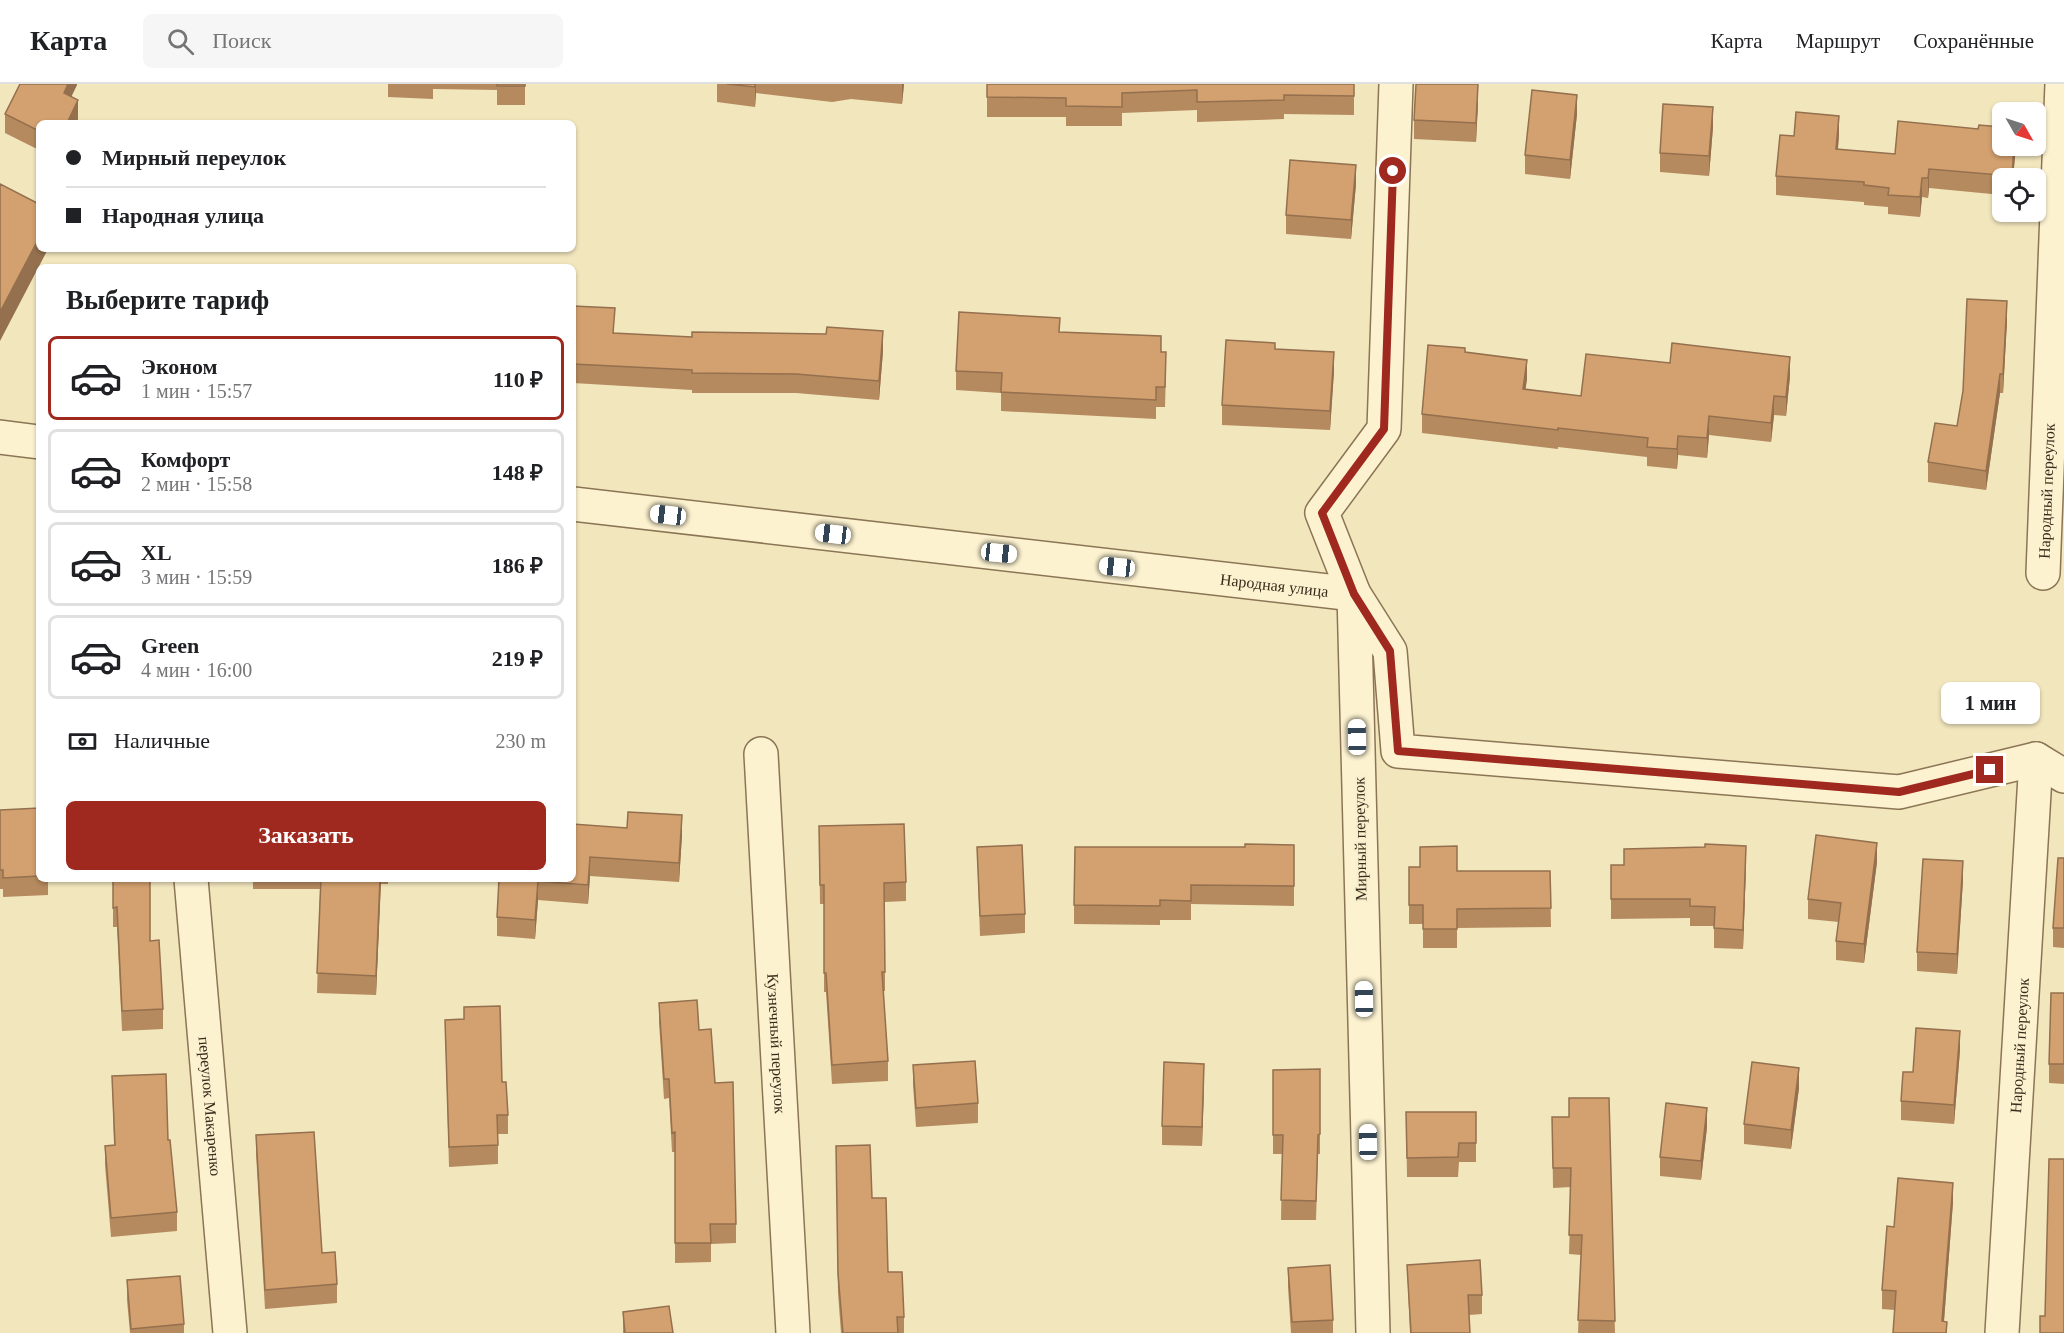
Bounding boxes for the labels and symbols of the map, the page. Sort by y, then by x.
north arrow [1992,102,2046,156]
route start [1379,157,1406,184]
street label: Народный переулок [2035,423,2057,559]
car [649,504,687,526]
car [814,523,852,545]
car [980,542,1018,564]
car [1098,556,1136,578]
street label: Народная улица [1219,570,1329,600]
callout: 1 мин [1940,683,2040,725]
car [1348,719,1366,755]
route end [1976,756,2003,783]
street label: Мирный переулок [1350,777,1371,901]
street label: Кузнечный переулок [764,973,789,1114]
street label: Народный переулок [2007,977,2032,1114]
car [1355,981,1373,1017]
street label: переулок Макаренко [196,1036,225,1177]
car [1359,1124,1377,1160]

